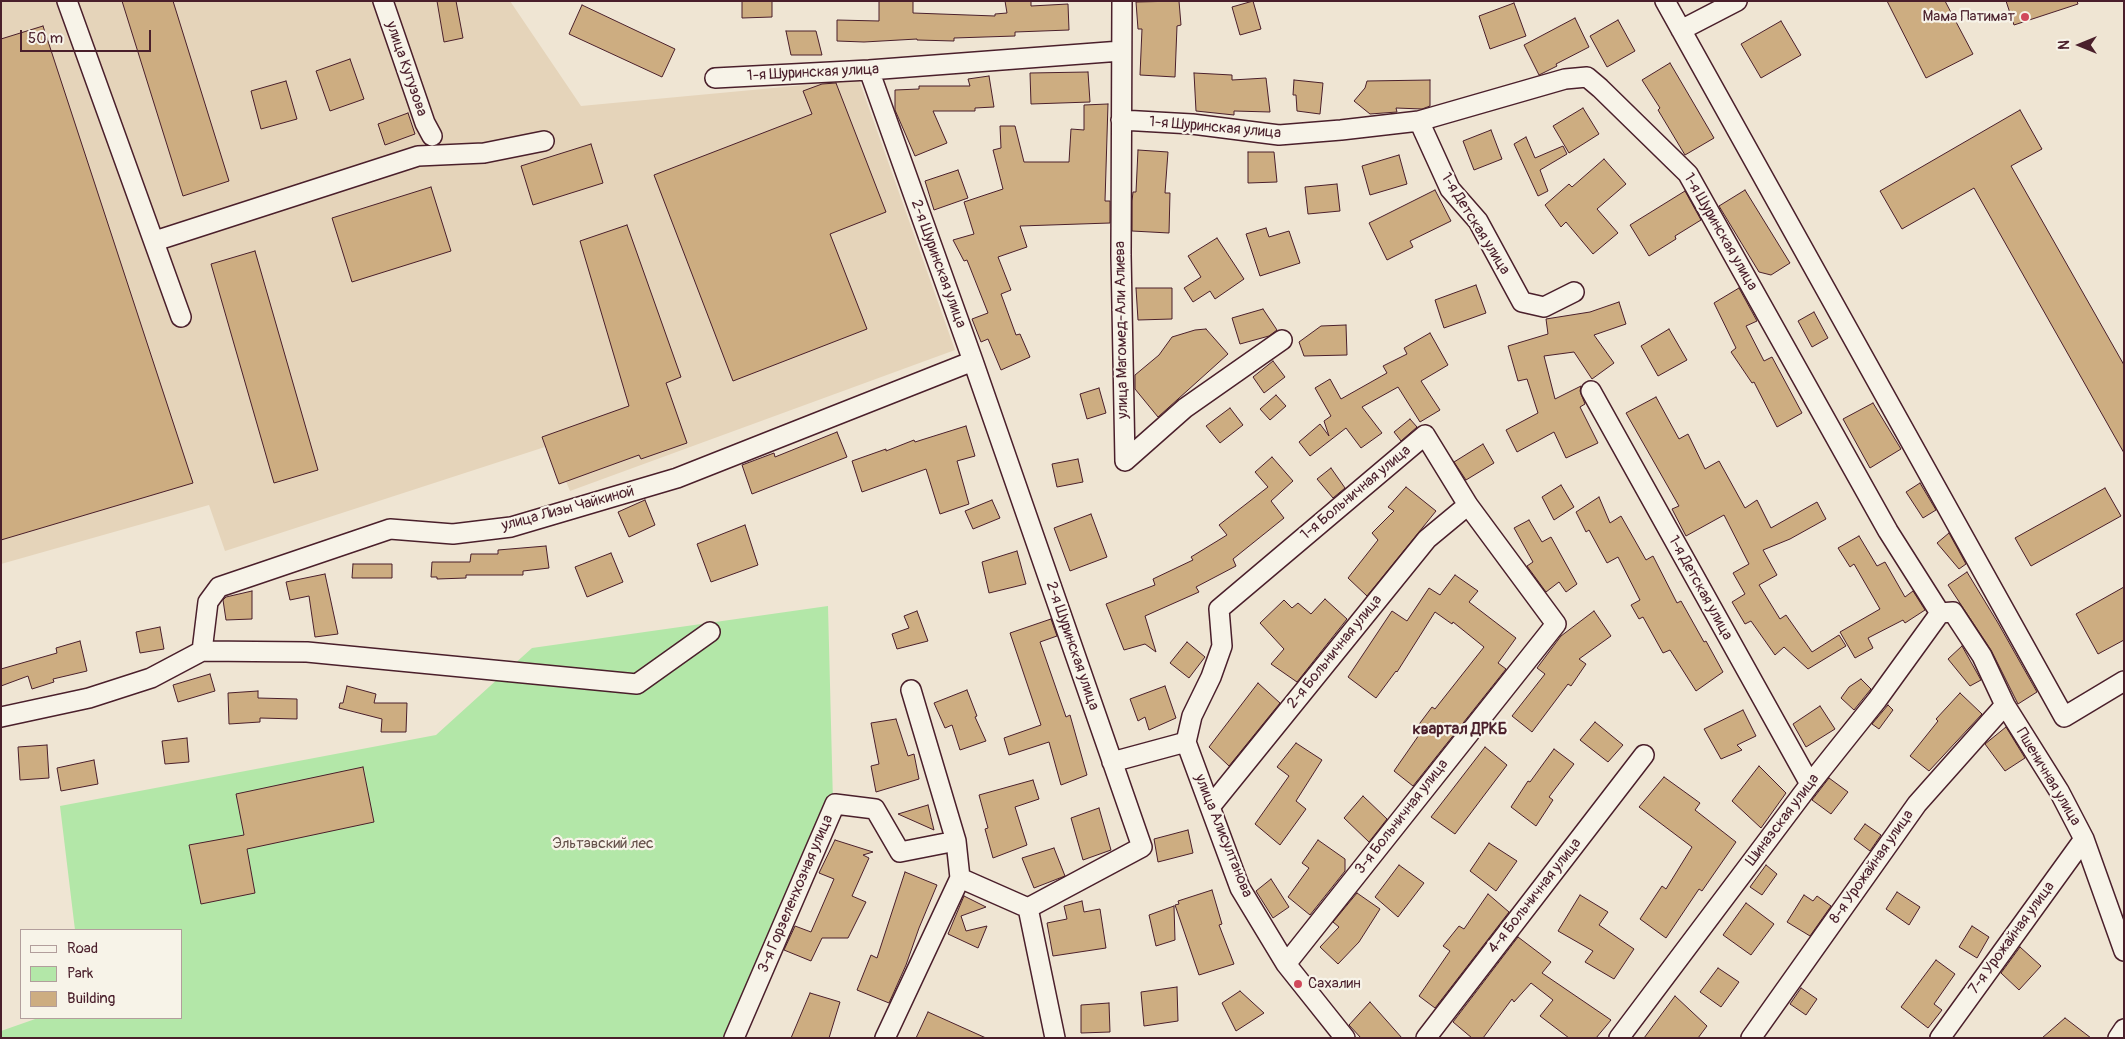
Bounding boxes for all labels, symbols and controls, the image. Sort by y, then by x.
place label: Мама Патимат [1923,8,2015,26]
marker: Мама Патимат [2019,11,2031,23]
street label: улица Кутузова [381,19,431,119]
scale bar [22,20,154,52]
north arrow [2055,20,2105,70]
text: 50 m [28,29,63,48]
text: N [2056,40,2073,50]
street label: 1-я Шуринская улица [746,61,880,85]
street label: 1-я Шуринская улица [1148,113,1282,143]
street label: 1-я Детская улица [1437,170,1513,278]
street label: 1-я Шуринская улица [1679,170,1761,294]
street label: 2-я Шуринская улица [906,197,970,331]
street label: улица Магомед-Али Алиева [1111,241,1133,419]
street label: 1-я Больничная улица [1297,442,1415,544]
street label: улица Лизы Чайкиной [500,483,636,535]
street label: 1-я Детская улица [1664,533,1736,643]
street label: 2-я Шуринская улица [1042,579,1102,713]
street label: 2-я Больничная улица [1284,592,1386,712]
district label: квартал ДРКБ [1413,720,1507,740]
street label: Пшеничная улица [2012,725,2084,829]
street label: 3-я Больничная улица [1352,756,1452,878]
street label: Шиназская улица [1743,770,1823,870]
street label: улица Алисултанова [1190,772,1256,900]
street label: 8-я Урожайная улица [1826,807,1918,927]
street label: 3-я Горзеленхозная улица [755,812,837,976]
park label: Эльтавский лес [552,835,654,853]
street label: 4-я Больничная улица [1484,835,1586,957]
street label: 7-я Урожайная улица [1965,878,2059,998]
legend [20,929,182,1019]
text: Road [67,939,98,958]
text: Park [67,964,93,983]
place label: Сахалин [1308,975,1361,993]
marker: Сахалин [1292,978,1304,990]
text: Building [67,989,115,1008]

